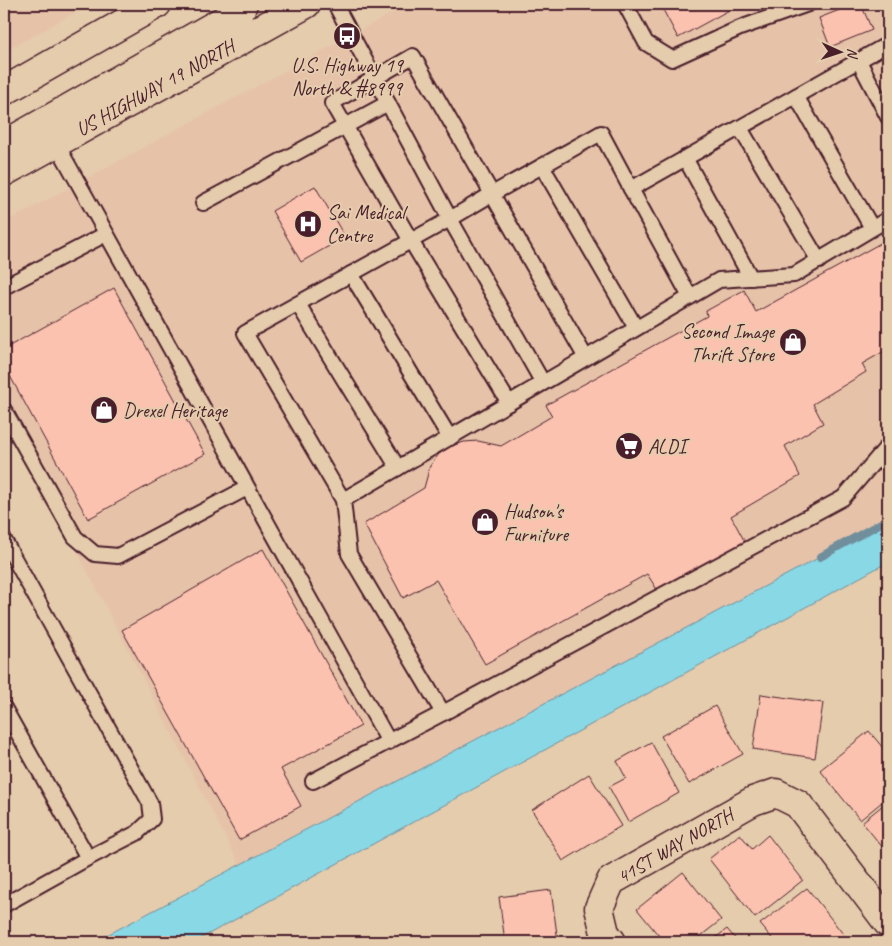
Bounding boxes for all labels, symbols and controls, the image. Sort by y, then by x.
bus stop icon: U.S. Highway 19 North & #8999 [332,21,362,51]
north arrow [814,28,864,78]
street label: US HIGHWAY 19 NORTH [72,32,242,142]
text: N [844,48,861,60]
place label: U.S. Highway 19 North & #8999 [291,53,405,101]
place label: Sai Medical Centre [327,200,408,248]
hospital icon: Sai Medical Centre [293,209,323,239]
place label: Second Image Thrift Store [681,319,775,367]
shop icon: Second Image Thrift Store [778,327,808,357]
shop icon: Drexel Heritage [89,395,119,425]
place label: Drexel Heritage [123,398,229,423]
supermarket icon: ALDI [614,431,644,461]
place label: ALDI [648,434,690,459]
place label: Hudson's Furniture [504,499,569,547]
shop icon: Hudson's Furniture [470,507,500,537]
street label: 41ST WAY NORTH [613,801,740,889]

